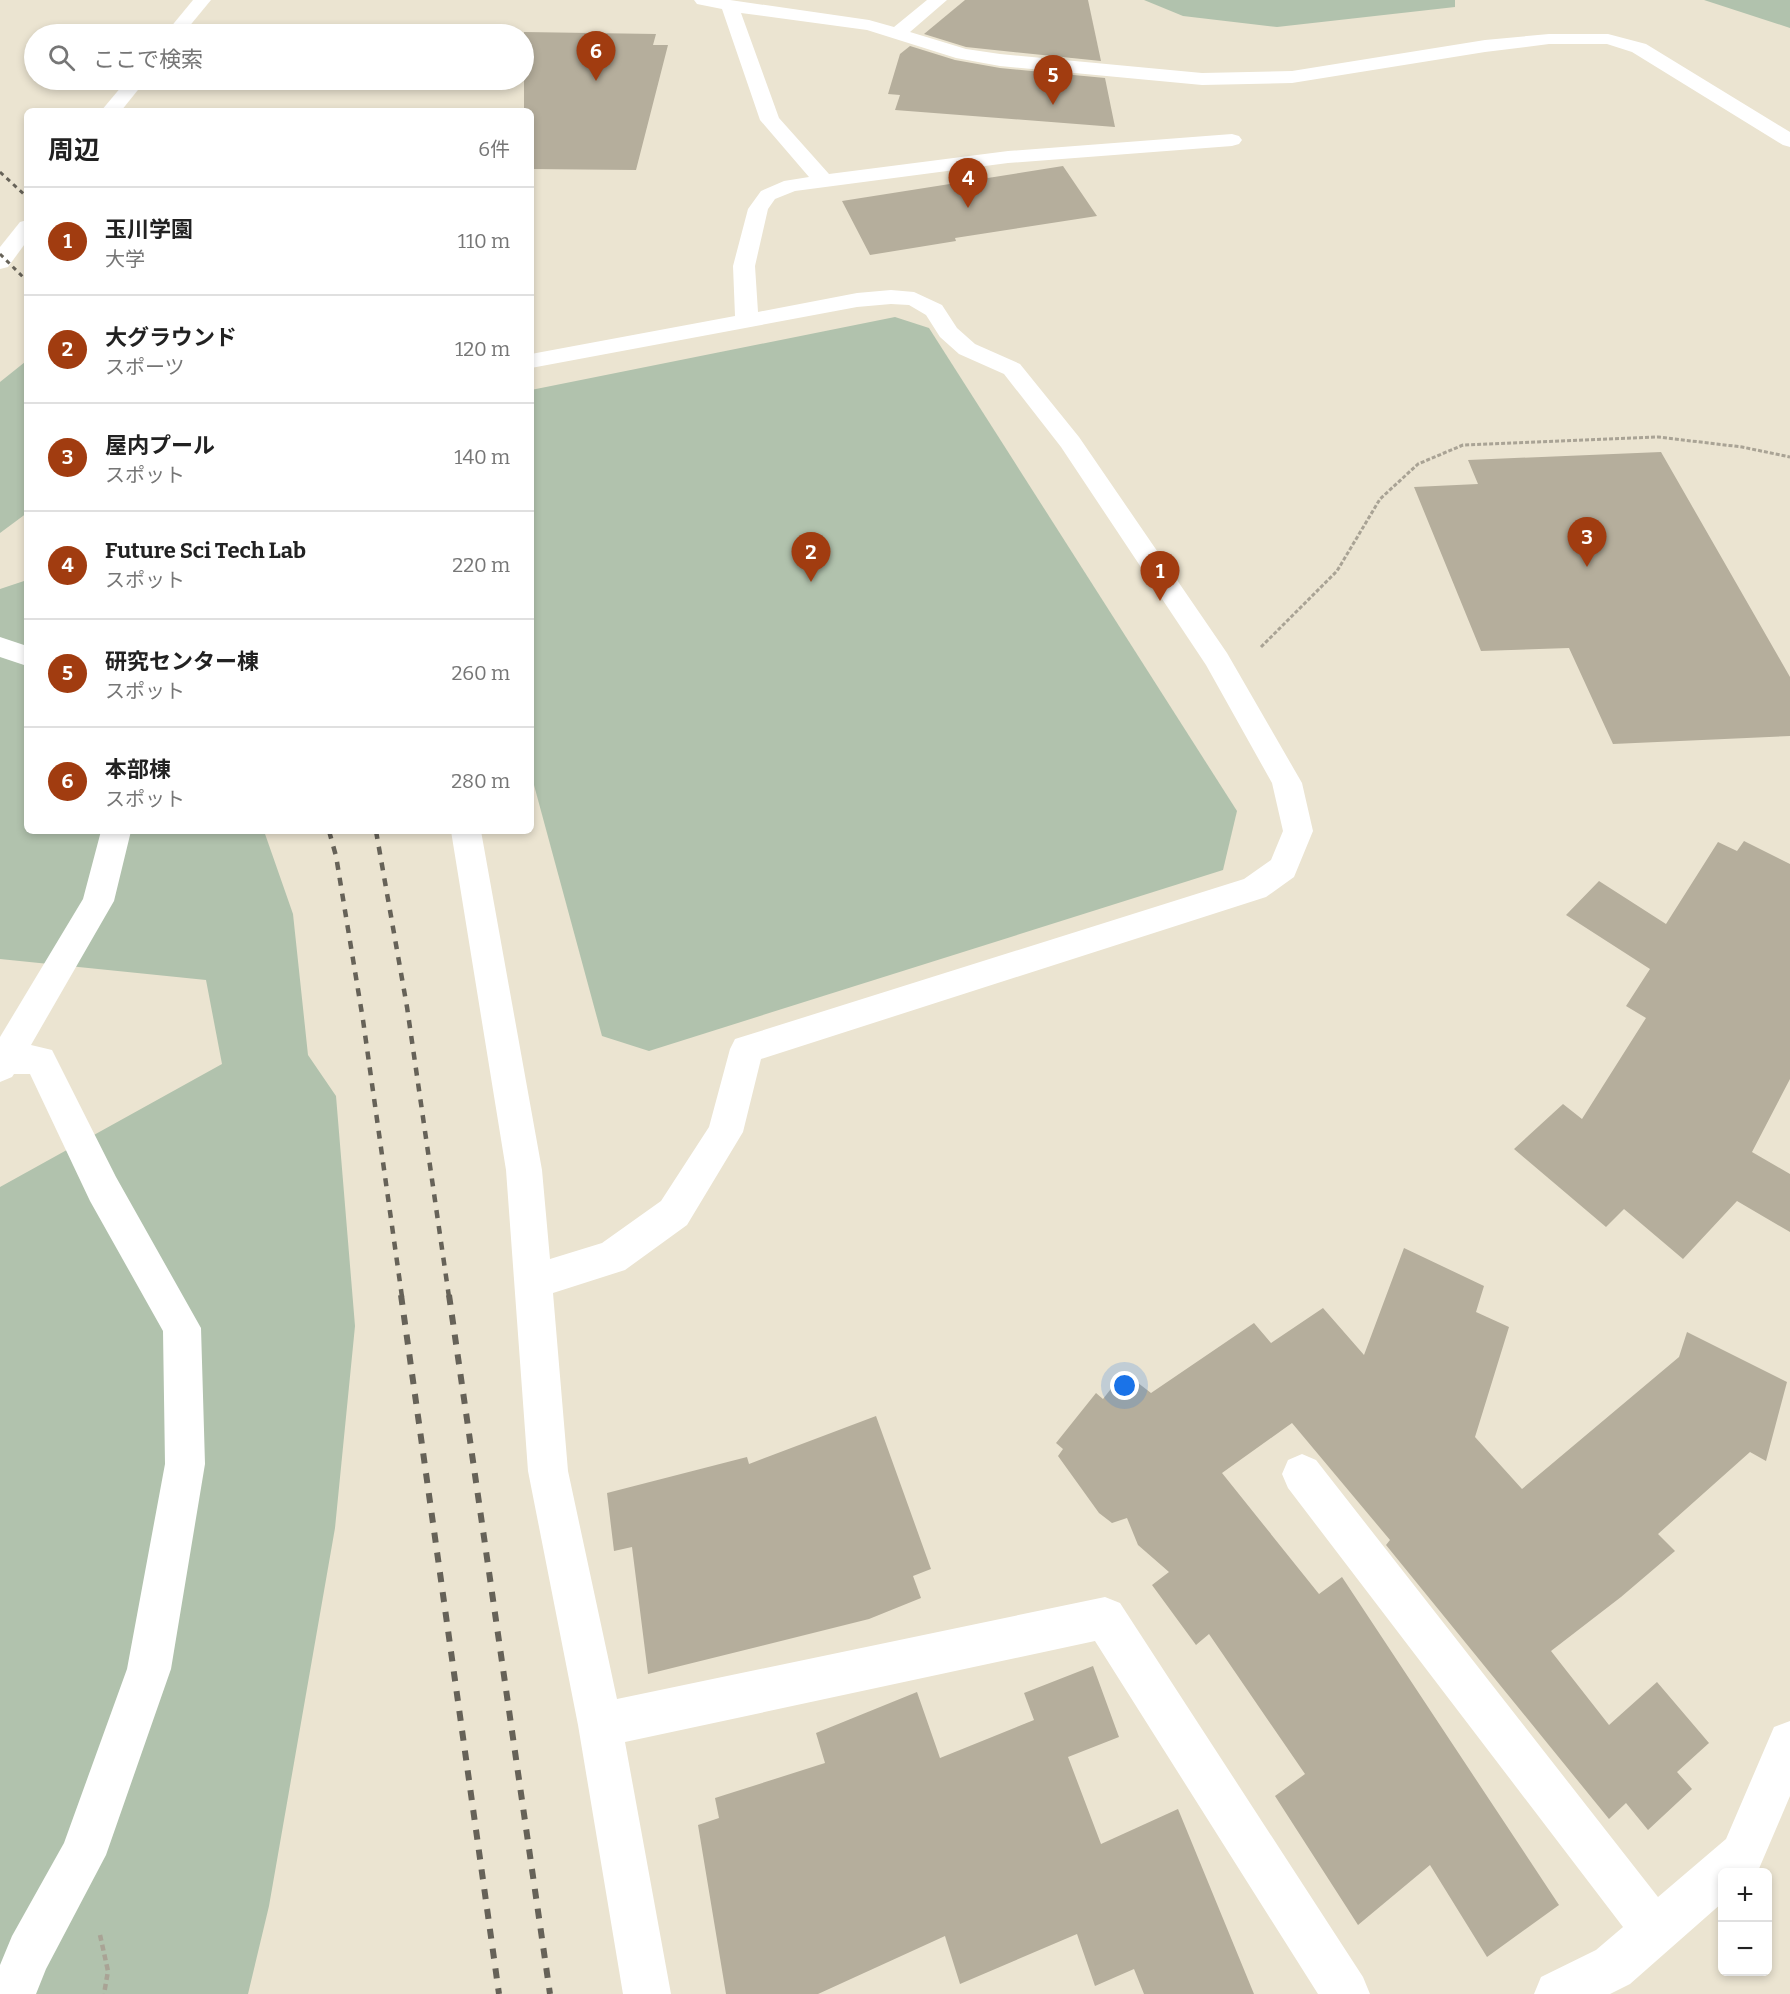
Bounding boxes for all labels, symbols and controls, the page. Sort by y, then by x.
search box [24,24,534,90]
pin: 6 [576,32,616,81]
icon: search [45,41,78,74]
text: ここで検索 [93,46,203,73]
pin: 5 [1034,56,1072,105]
text: 周辺 [48,135,100,166]
text: 6件 [478,137,510,161]
pin: 4 [948,158,988,208]
text: 玉川学園 [105,216,193,243]
text: 1 [63,229,72,253]
text: 110 m [458,229,510,253]
text: 大学 [105,247,145,271]
text: 大グラウンド [105,324,237,351]
text: 2 [62,337,73,361]
text: 120 m [455,337,510,361]
text: スポーツ [105,355,185,379]
text: 屋内プール [105,432,215,459]
text: 3 [62,445,73,469]
text: 140 m [454,445,510,469]
text: スポット [105,463,185,487]
pin: 3 [1568,518,1606,567]
pin: 2 [792,532,830,582]
text: Future Sci Tech Lab [105,537,306,564]
pin: 1 [1140,552,1180,601]
text: 4 [61,553,74,577]
text: 220 m [452,553,510,577]
text: スポット [105,568,185,592]
text: 研究センター棟 [105,648,259,675]
text: 5 [62,661,73,685]
text: 260 m [451,661,510,685]
text: スポット [105,679,185,703]
text: 本部棟 [105,756,171,783]
text: 6 [62,769,73,793]
text: 280 m [451,769,510,793]
text: スポット [105,787,185,811]
your location [1110,1371,1139,1400]
map controls [1718,1868,1772,1976]
button: + [1718,1868,1772,1922]
button: − [1718,1922,1772,1976]

